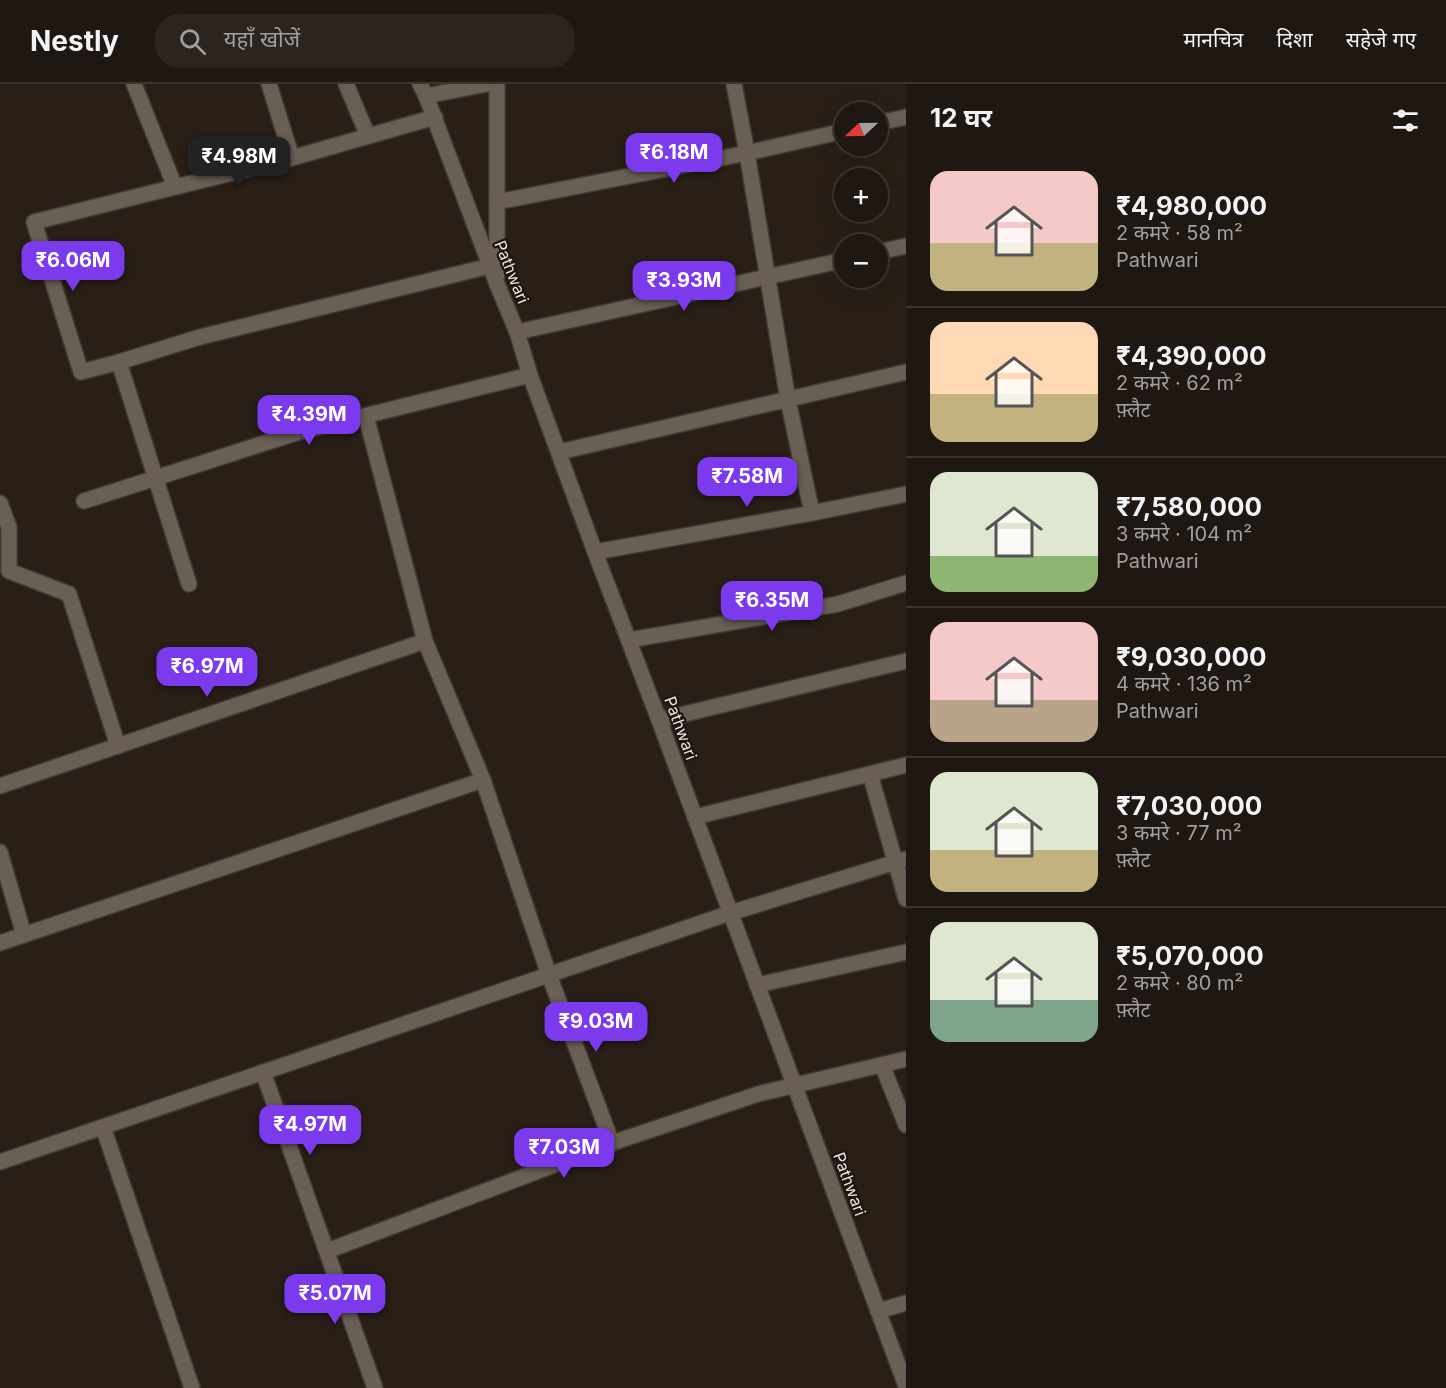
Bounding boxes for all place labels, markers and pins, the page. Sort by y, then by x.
pin: ₹6.18M [625,133,723,184]
pin: ₹4.98M [190,137,288,188]
pin: ₹6.06M [24,241,122,292]
pin: ₹3.93M [635,261,733,312]
pin: ₹4.39M [260,395,358,446]
pin: ₹7.58M [698,457,796,508]
pin: ₹6.35M [723,581,821,632]
pin: ₹6.97M [158,647,256,698]
pin: ₹9.03M [547,1002,645,1053]
pin: ₹4.97M [261,1105,359,1156]
pin: ₹7.03M [515,1128,613,1179]
pin: ₹5.07M [286,1274,384,1325]

